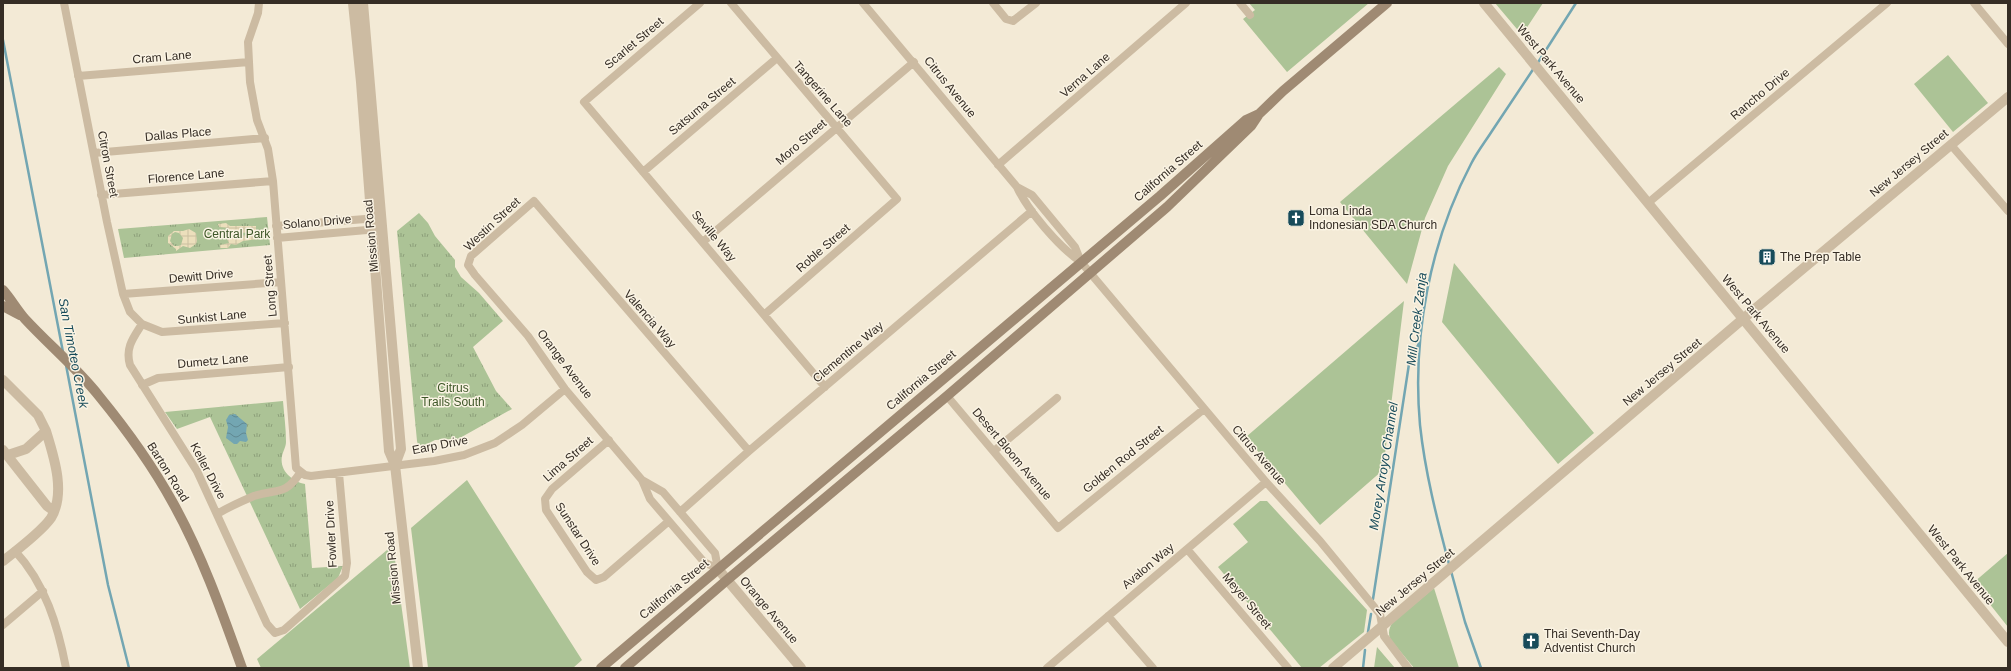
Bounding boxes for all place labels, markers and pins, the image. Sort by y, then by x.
place label: Loma Linda Indonesian SDA Church [1309,204,1437,232]
church icon: Loma Linda Indonesian SDA Church [1286,208,1306,228]
building icon: The Prep Table [1757,247,1777,267]
place label: The Prep Table [1780,250,1861,264]
place label: Thai Seventh-Day Adventist Church [1544,627,1640,655]
church icon: Thai Seventh-Day Adventist Church [1521,631,1541,651]

